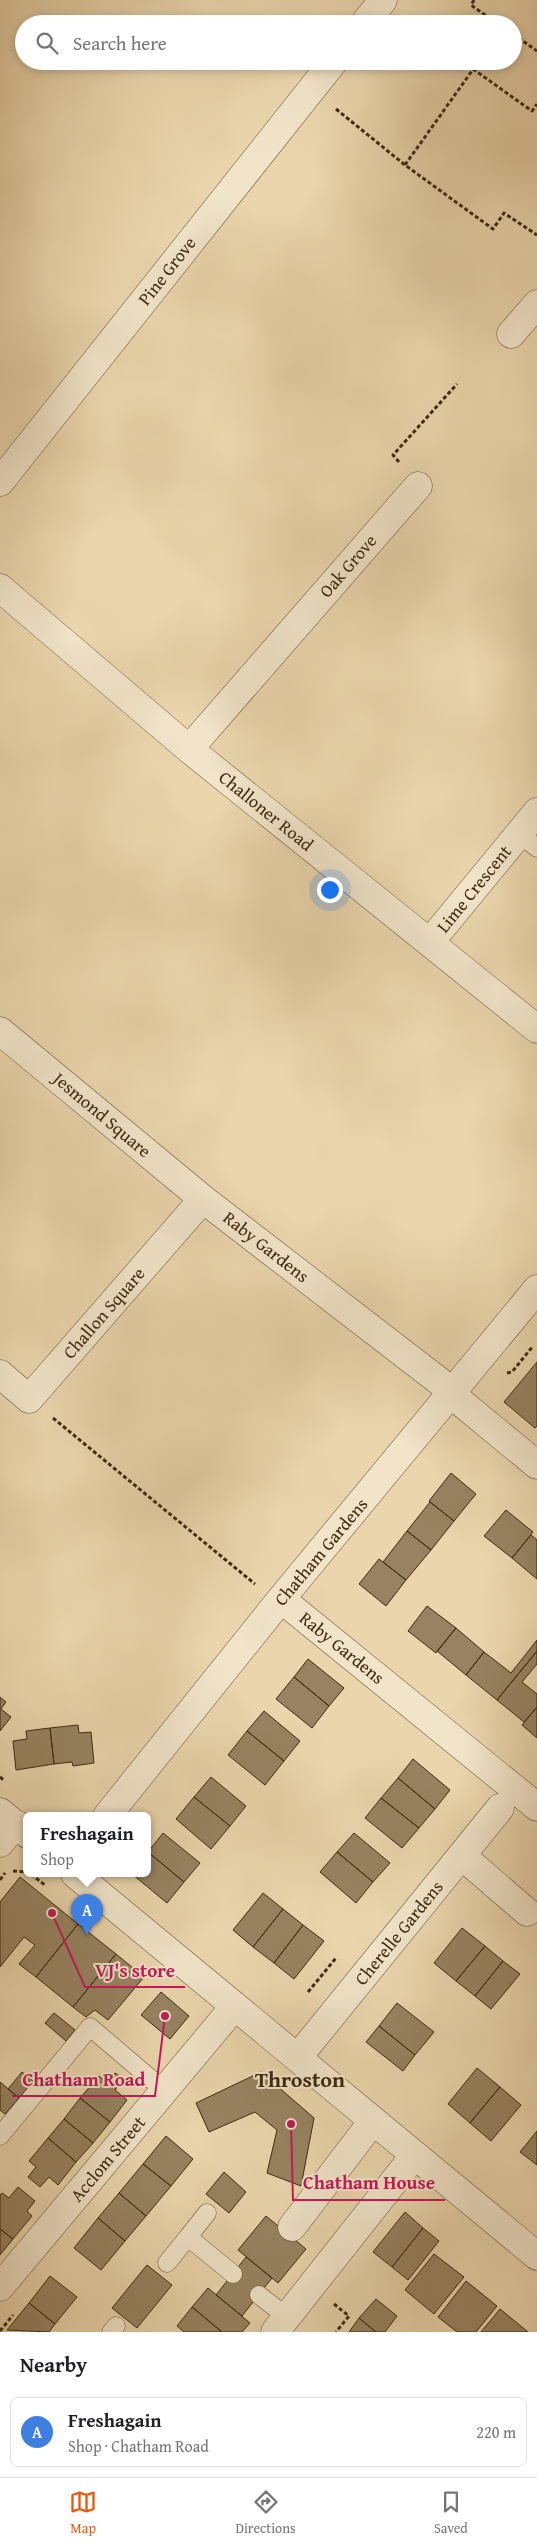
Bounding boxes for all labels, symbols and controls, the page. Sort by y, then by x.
search box [15,15,522,70]
icon: search [33,29,61,57]
text: Search here [73,29,167,57]
street label: Pine Grove [131,231,202,311]
street label: Oak Grove [312,528,383,603]
street label: Challoner Road [213,764,320,858]
street label: Lime Crescent [430,838,518,939]
your location [317,877,343,903]
street label: Jesmond Square [46,1064,157,1164]
street label: Raby Gardens [218,1204,315,1289]
street label: Challon Square [56,1261,151,1365]
street label: Chatham Gardens [267,1492,374,1612]
street label: Raby Gardens [294,1605,391,1690]
popup [23,1812,151,1877]
text: Freshagain [40,1819,134,1847]
text: Shop [40,1847,74,1871]
street label: Cherelle Gardens [348,1874,449,1991]
pin: A [71,1894,103,1935]
callout: VJ's store [85,1953,185,1987]
text: VJ's store [95,1956,175,1984]
callout: Chatham Road [12,2062,155,2096]
district label: Throston [255,2063,345,2095]
text: Chatham Road [23,2065,146,2093]
street label: Acclom Street [64,2109,152,2208]
callout: Chatham House [293,2166,445,2200]
text: Chatham House [303,2168,435,2196]
text: Nearby [20,2349,87,2380]
text: Freshagain [68,2406,162,2434]
text: A [32,2420,42,2444]
text: 220 m [476,2420,516,2444]
text: Shop · Chatham Road [68,2434,209,2458]
tab: Map [69,2488,97,2538]
tab: Directions [235,2488,296,2538]
tab: Saved [434,2488,468,2538]

